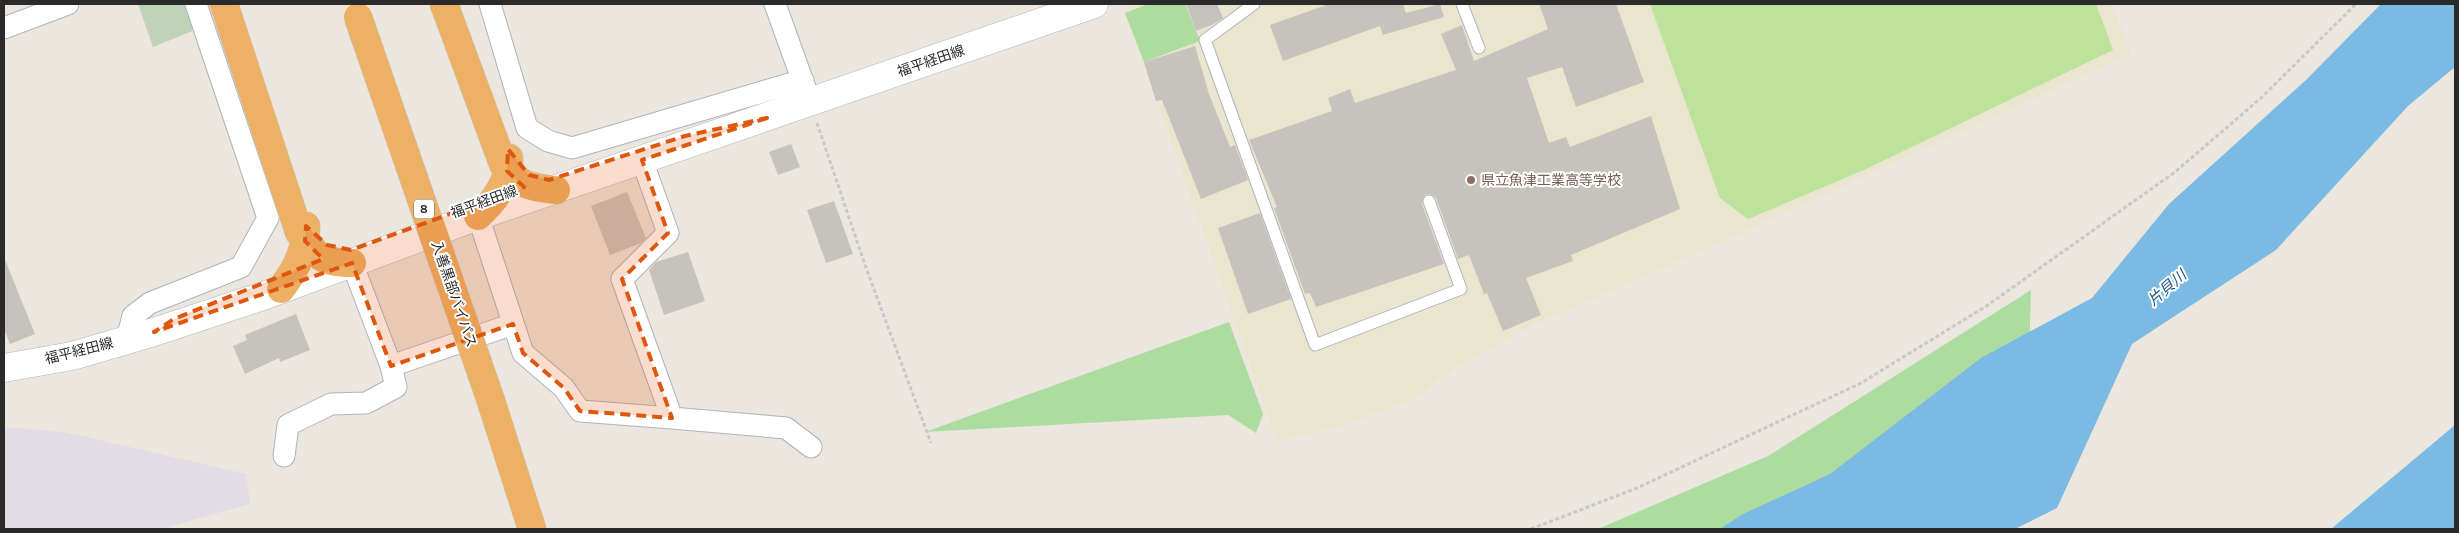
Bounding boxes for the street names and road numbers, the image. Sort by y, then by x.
street label: 福平経田線 [895,42,967,80]
street label: 福平経田線 [448,182,520,222]
road number: 8 [414,200,434,218]
street label: 入善黒部バイパス [428,238,480,350]
street label: 福平経田線 [43,334,115,368]

